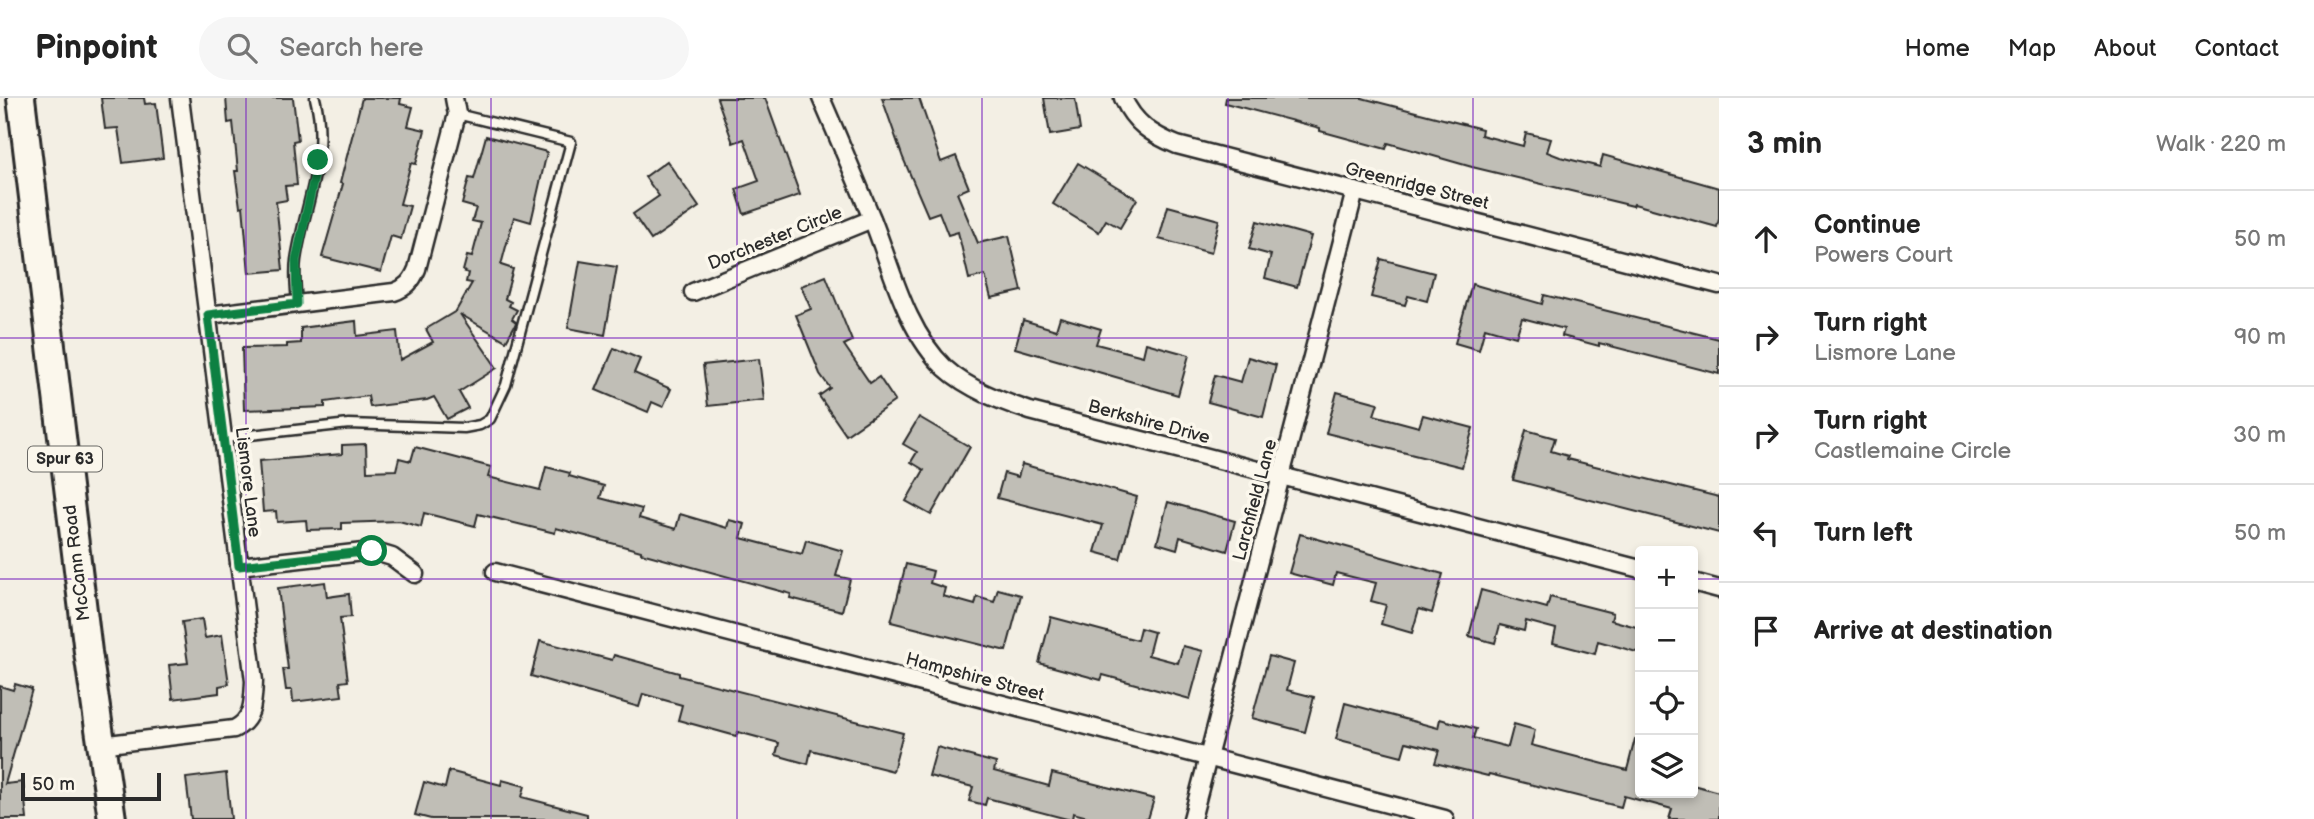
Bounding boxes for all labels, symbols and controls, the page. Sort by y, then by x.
search box [199,17,689,80]
text: Pinpoint [35,28,157,68]
icon: search [223,29,261,67]
text: Search here [279,33,423,64]
text: Home [1905,34,1970,63]
text: Map [2008,34,2056,63]
text: About [2094,34,2156,63]
text: Contact [2194,34,2279,63]
text: 3 min [1747,126,1822,162]
text: Walk · 220 m [2156,130,2286,158]
route end [302,144,333,175]
street label: Greenridge Street [1343,158,1491,214]
street label: Dorchester Circle [705,201,845,274]
text: Continue [1814,210,1921,241]
icon: ahead [1747,220,1785,258]
text: 50 m [2234,225,2286,253]
text: Powers Court [1814,241,1953,269]
text: Turn right [1814,308,1927,339]
icon: right [1747,318,1785,356]
text: 90 m [2234,323,2286,351]
text: Lismore Lane [1814,339,1956,367]
street label: Berkshire Drive [1086,396,1213,448]
text: Turn right [1814,406,1927,437]
icon: right [1747,416,1785,454]
text: 30 m [2233,421,2286,449]
street label: Lismore Lane [231,426,265,539]
street label: Larchfield Lane [1229,437,1281,563]
text: Castlemaine Circle [1814,437,2011,465]
road number: Spur 63 [28,446,102,472]
street label: McCann Road [59,504,95,622]
icon: left [1747,514,1785,552]
text: Turn left [1814,518,1913,549]
text: 50 m [2234,519,2286,547]
route start [356,535,387,566]
map controls [1635,546,1698,798]
button: + [1635,546,1698,609]
button: − [1635,609,1698,672]
icon: arrive [1747,612,1785,650]
text: Arrive at destination [1814,616,2053,647]
street label: Hampshire Street [903,648,1047,706]
button: locate [1635,672,1698,735]
button: layers [1635,735,1698,798]
scale bar [21,770,161,802]
text: 50 m [32,773,75,796]

